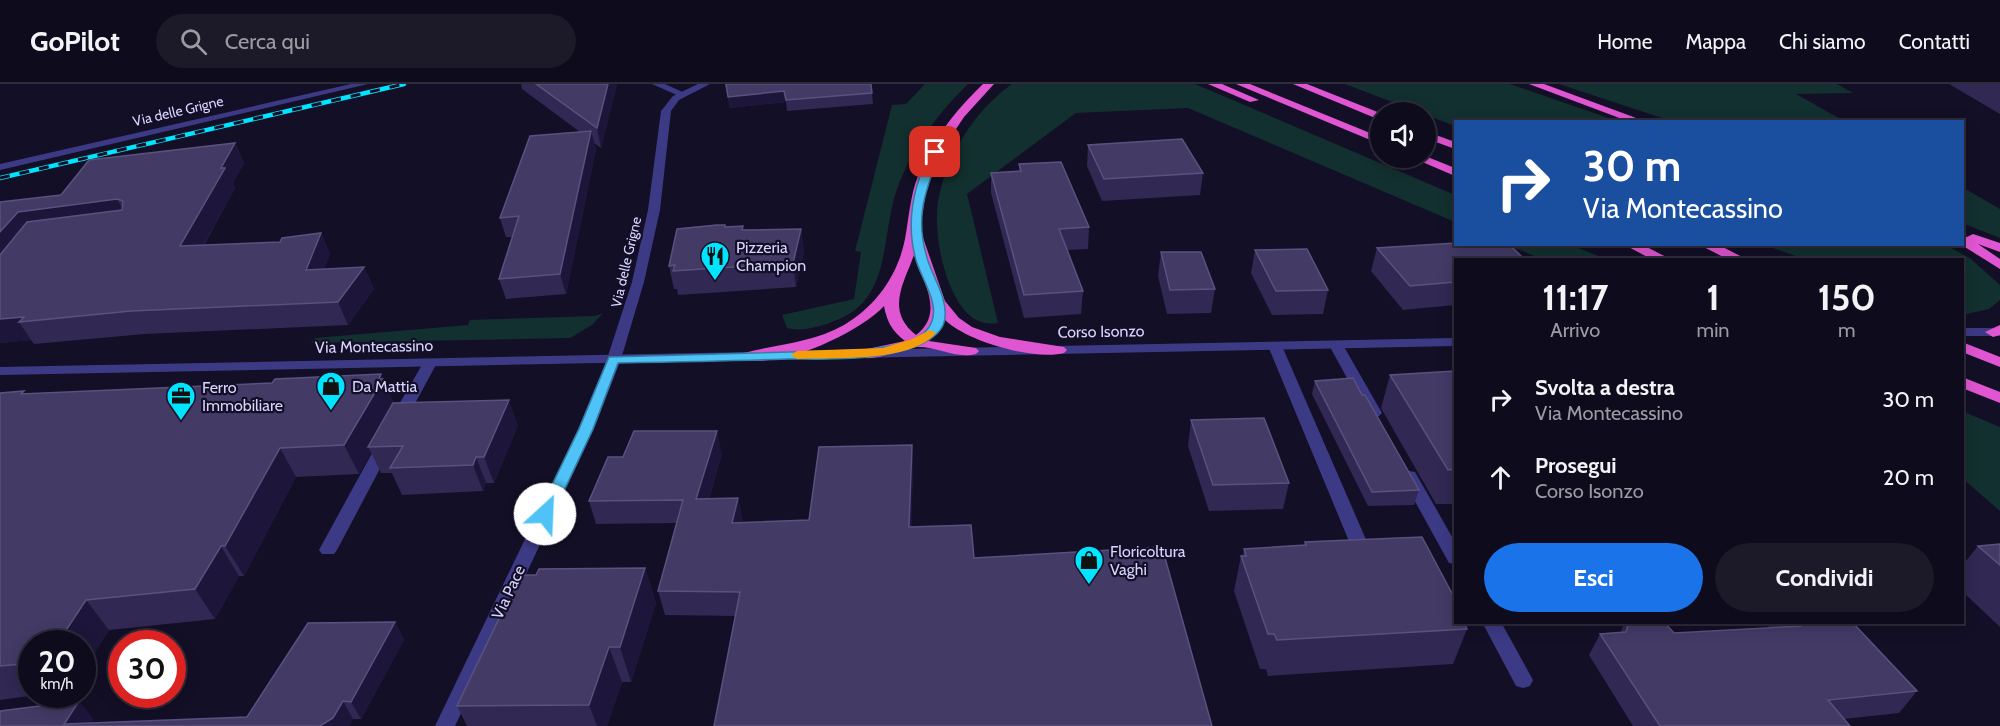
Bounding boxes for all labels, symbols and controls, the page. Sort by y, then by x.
search box [156,14,576,68]
text: GoPilot [30,24,120,58]
icon: search [177,25,210,58]
text: Cerca qui [225,28,310,55]
text: Home [1597,29,1652,54]
text: Mappa [1685,29,1746,54]
text: Chi siamo [1779,29,1866,54]
text: Contatti [1899,29,1970,54]
street label: Via delle Grigne [131,92,225,130]
map controls [1370,102,1436,168]
button: sound [1370,102,1436,168]
pin [909,126,960,177]
icon: arrive [918,135,951,168]
text: 30 m [1583,140,1681,192]
icon: right [1484,144,1562,222]
text: Via Montecassino [1583,192,1783,225]
street label: Via delle Grigne [607,215,645,309]
place label: Pizzeria Champion [736,238,806,275]
restaurant icon: Pizzeria Champion [699,240,731,282]
text: 11:17 [1542,275,1608,319]
text: 1 [1706,275,1720,319]
text: 150 [1818,275,1876,319]
text: Arrivo [1550,318,1600,342]
text: min [1697,318,1730,342]
text: m [1838,318,1856,342]
street label: Corso Isonzo [1057,321,1145,342]
street label: Via Montecassino [315,336,434,357]
shop icon: Da Mattia [315,370,347,412]
text: Svolta a destra [1535,374,1675,401]
place label: Da Mattia [352,377,417,396]
place label: Ferro Immobiliare [202,378,283,415]
office icon: Ferro Immobiliare [165,380,197,422]
icon: right [1484,383,1517,416]
text: 30 m [1882,386,1934,413]
text: Via Montecassino [1535,401,1683,425]
text: Prosegui [1535,452,1617,479]
icon: ahead [1484,461,1517,494]
text: 20 m [1883,464,1934,491]
text: Corso Isonzo [1535,479,1644,503]
position arrow [513,482,577,546]
place label: Floricoltura Vaghi [1110,542,1186,579]
button: Esci [1484,543,1703,612]
button: Condividi [1715,543,1934,612]
shop icon: Floricoltura Vaghi [1073,544,1105,586]
street label: Via Pace [488,562,529,622]
speed limit sign: 30 [108,630,186,708]
text: 20 [38,643,76,680]
text: km/h [41,675,73,693]

